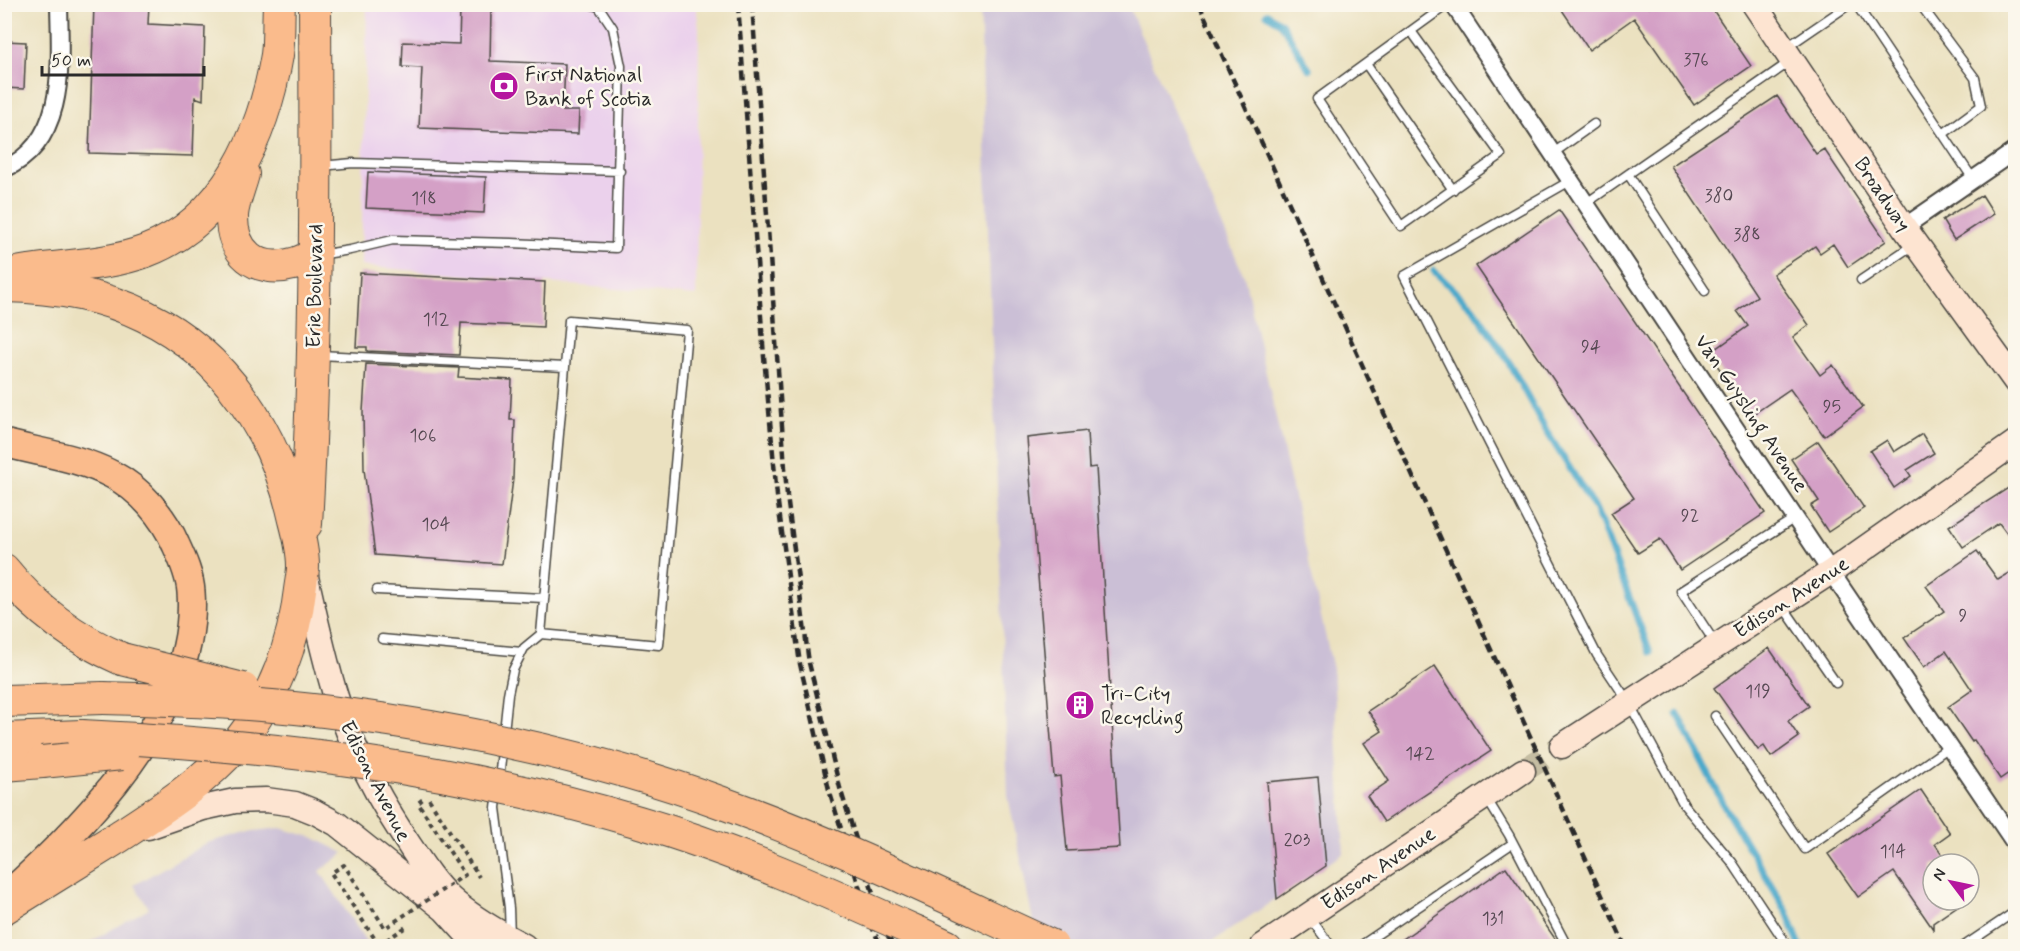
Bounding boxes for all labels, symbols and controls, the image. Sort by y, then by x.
scale bar [42,39,204,77]
house number: 376 [1683,48,1709,72]
text: 50 m [51,49,91,73]
place label: First National Bank of Scotia [525,61,652,113]
bank icon: First National Bank of Scotia [488,70,520,102]
street label: Broadway [1847,152,1917,237]
house number: 380 [1705,184,1733,208]
house number: 118 [411,187,437,211]
house number: 388 [1733,223,1761,247]
street label: Erie Boulevard [300,224,330,348]
house number: 112 [423,308,450,332]
street label: Van Guysling Avenue [1686,329,1814,499]
house number: 94 [1581,335,1601,359]
house number: 95 [1823,395,1841,419]
house number: 106 [410,424,436,448]
house number: 92 [1681,504,1699,528]
house number: 104 [422,513,451,537]
street label: Edison Avenue [1728,550,1855,646]
house number: 9 [1959,604,1968,628]
place label: Tri-City Recycling [1101,680,1184,734]
house number: 119 [1745,680,1771,704]
building icon: Tri-City Recycling [1064,689,1096,721]
street label: Edison Avenue [333,716,418,847]
house number: 142 [1405,742,1435,766]
street label: Edison Avenue [1316,820,1441,917]
house number: 203 [1284,828,1310,852]
house number: 114 [1880,840,1907,864]
north arrow [1921,852,1981,912]
text: N [1928,865,1951,885]
house number: 131 [1482,907,1504,931]

